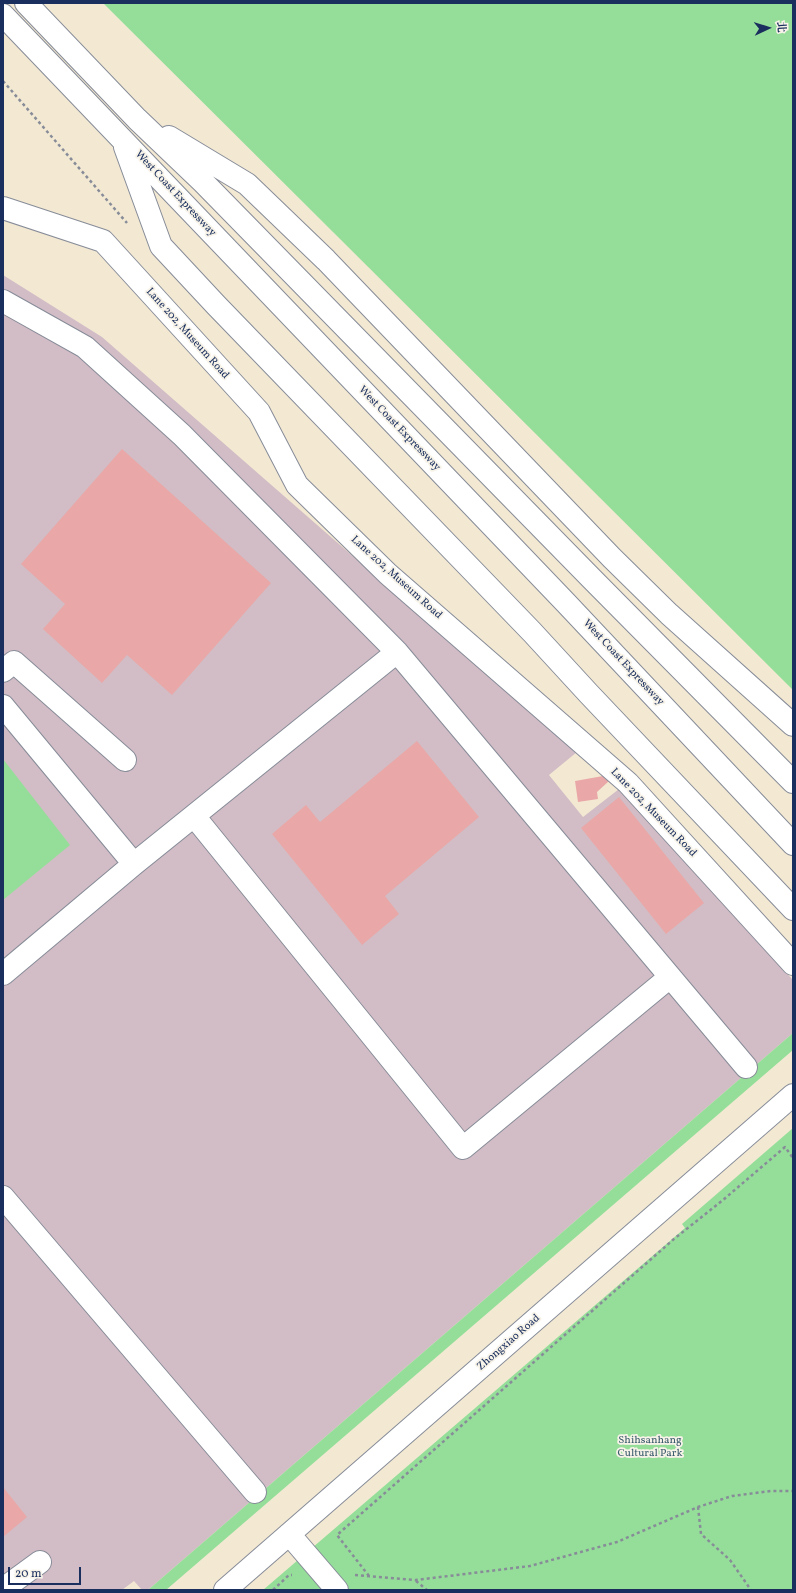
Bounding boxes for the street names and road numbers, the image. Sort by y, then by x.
street label: West Coast Expressway [132,148,218,240]
street label: Lane 202, Museum Road [143,286,231,382]
street label: West Coast Expressway [355,384,443,474]
street label: Lane 202, Museum Road [348,534,444,622]
street label: West Coast Expressway [580,617,666,709]
street label: Lane 202, Museum Road [607,766,699,860]
street label: Zhongxiao Road [475,1312,543,1374]

